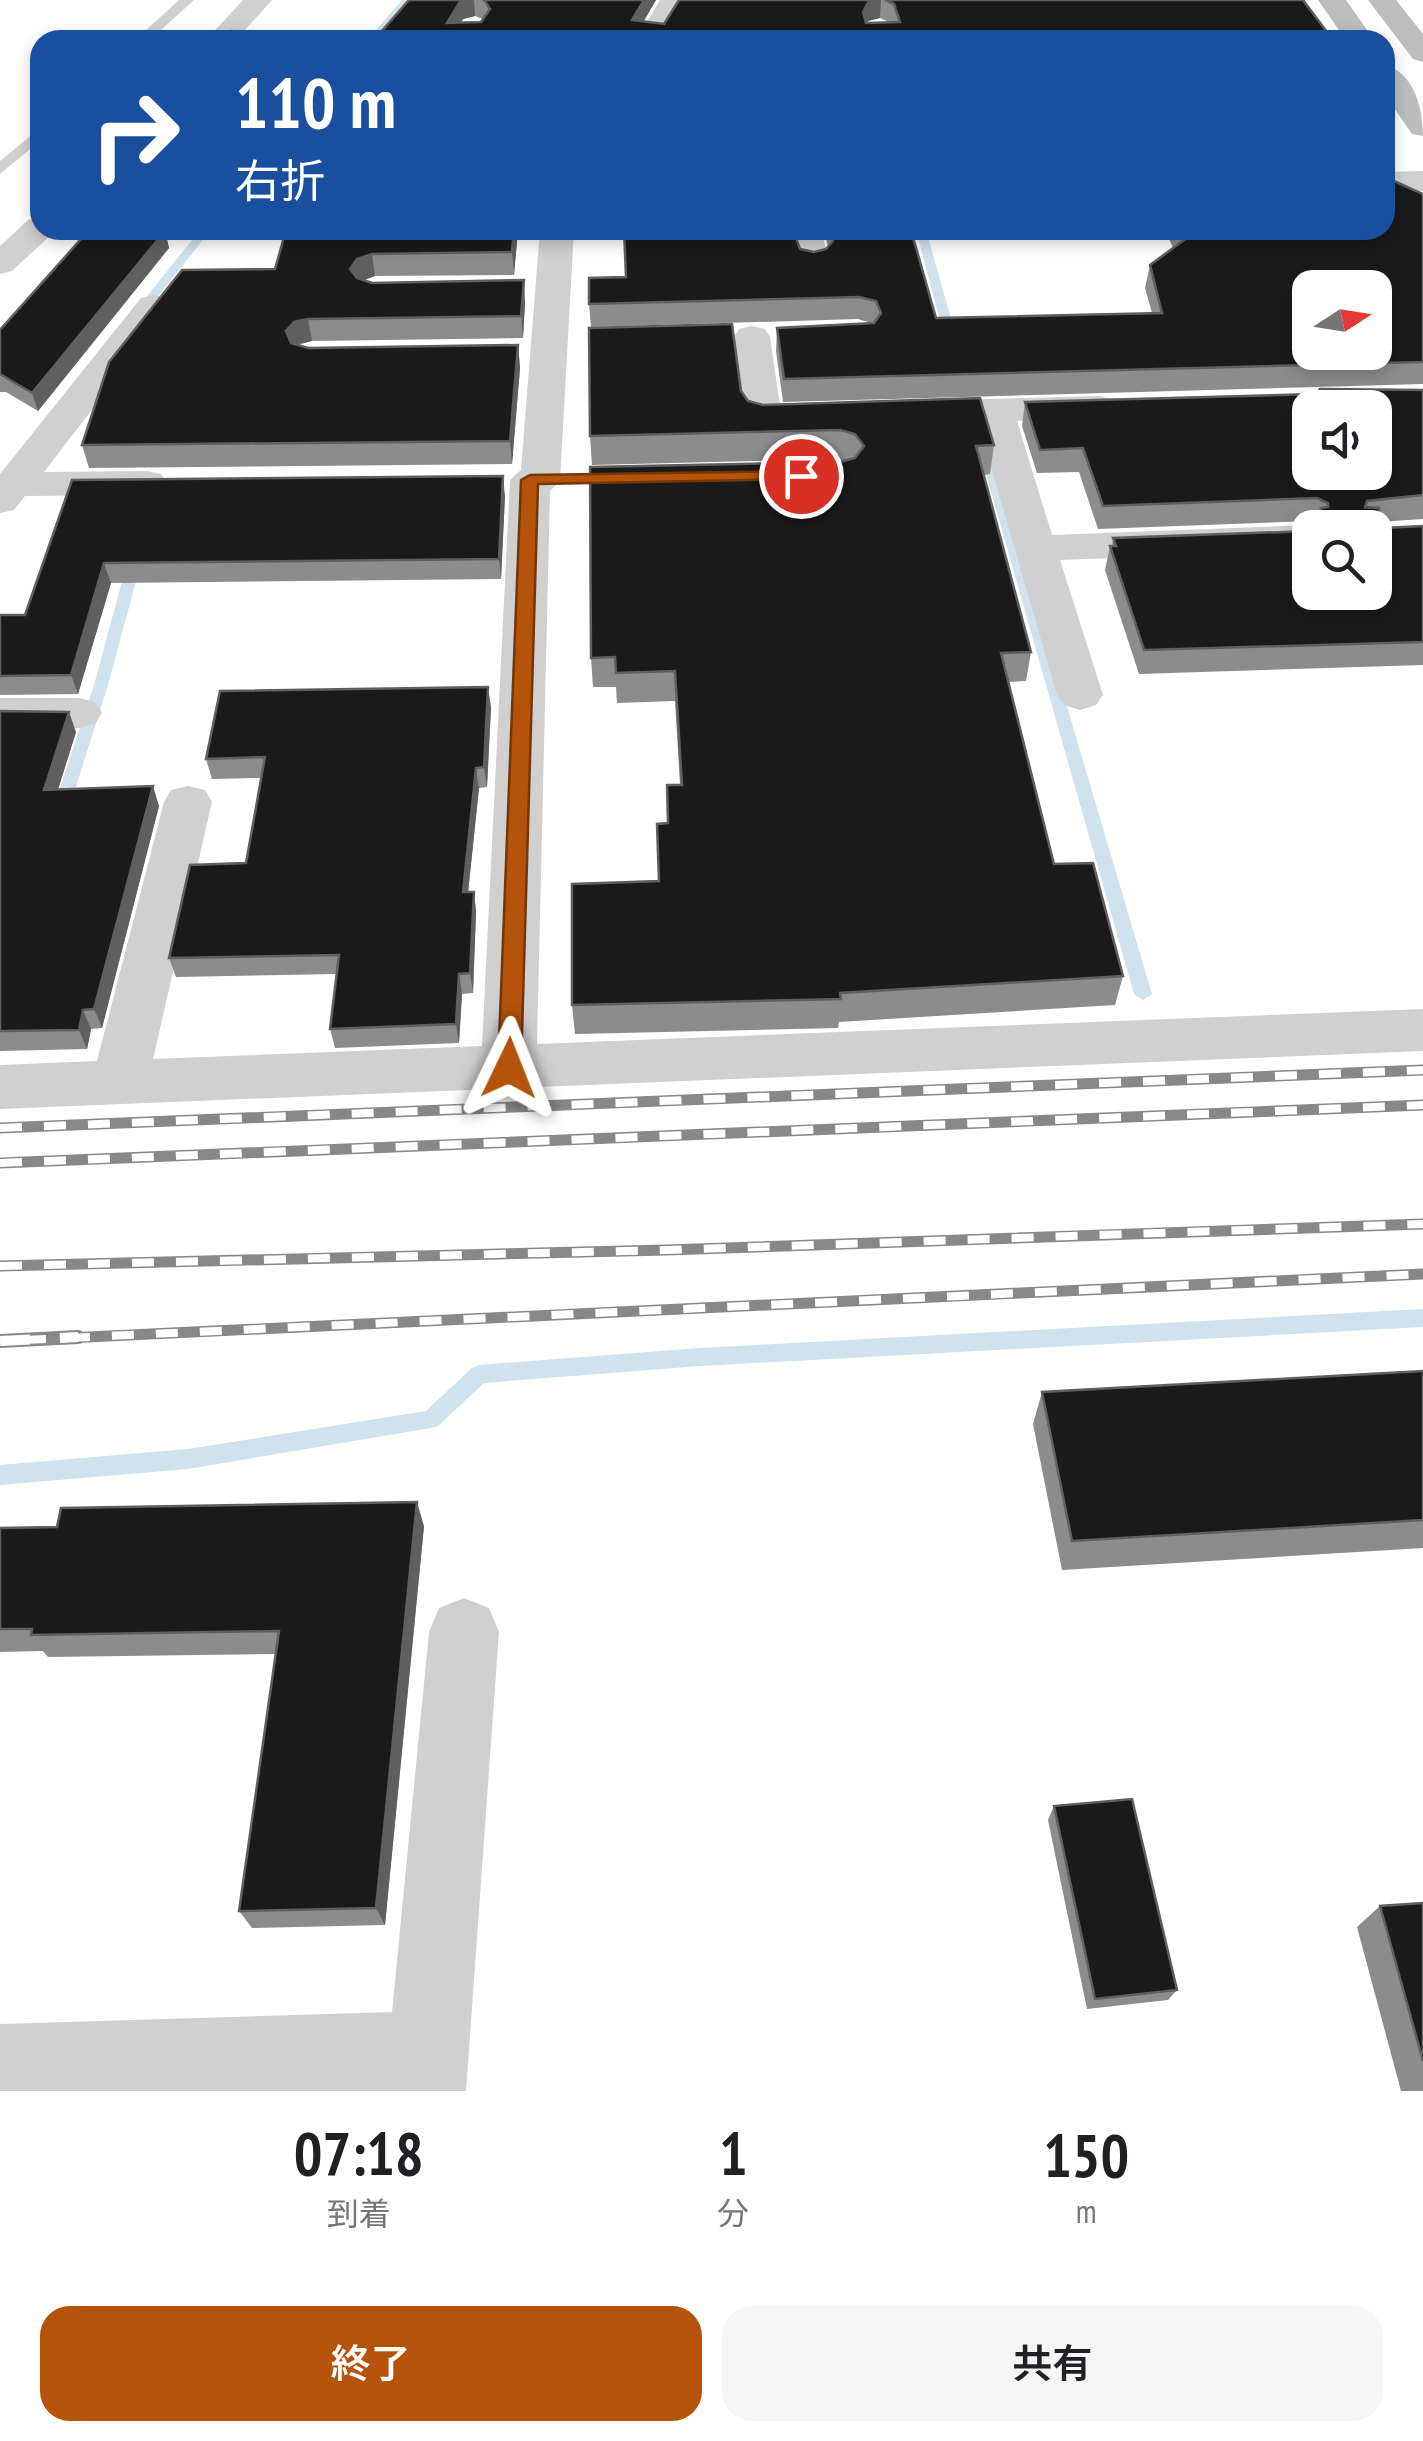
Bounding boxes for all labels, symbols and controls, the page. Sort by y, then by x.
text: 110 m [235,57,396,147]
icon: right [70,70,200,200]
text: 右折 [235,151,325,209]
north arrow [1292,270,1392,370]
map controls [1292,270,1392,610]
button: sound [1292,390,1392,490]
pin [759,434,844,519]
icon: arrive [774,449,829,504]
button: search [1292,510,1392,610]
position arrow [457,1016,561,1120]
text: 07:18 [294,2114,424,2192]
text: 1 [719,2114,748,2192]
text: 150 [1043,2116,1129,2194]
text: m [1076,2190,1097,2232]
text: 到着 [327,2192,391,2234]
text: 分 [717,2192,749,2234]
button: 終了 [40,2306,702,2421]
button: 共有 [722,2306,1383,2421]

